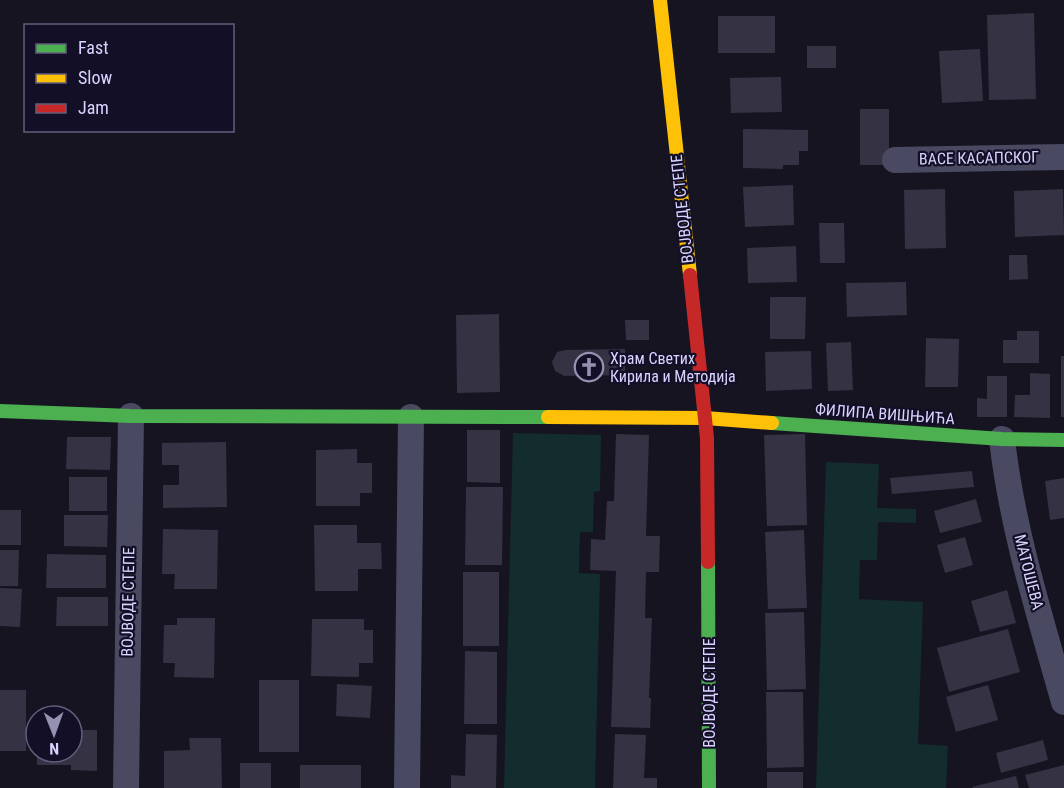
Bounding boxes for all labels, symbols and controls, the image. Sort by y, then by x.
legend [24,24,234,132]
text: Fast [78,37,109,58]
text: Slow [78,67,113,88]
text: Jam [78,97,109,118]
street label: ВАСЕ КАСАПСКОГ [919,147,1039,169]
street label: ВОЈВОДЕ СТЕПЕ [667,154,697,264]
place label: Храм Светих Кирила и Методија [610,349,736,386]
church icon: Храм Светих Кирила и Методија [573,351,605,383]
street label: ФИЛИПА ВИШЊИЋА [814,400,956,428]
street label: МАТОШЕВА [1010,532,1048,612]
street label: ВОЈВОДЕ СТЕПЕ [118,547,138,657]
street label: ВОЈВОДЕ СТЕПЕ [700,638,719,748]
north arrow [24,704,84,764]
text: N [49,739,59,758]

